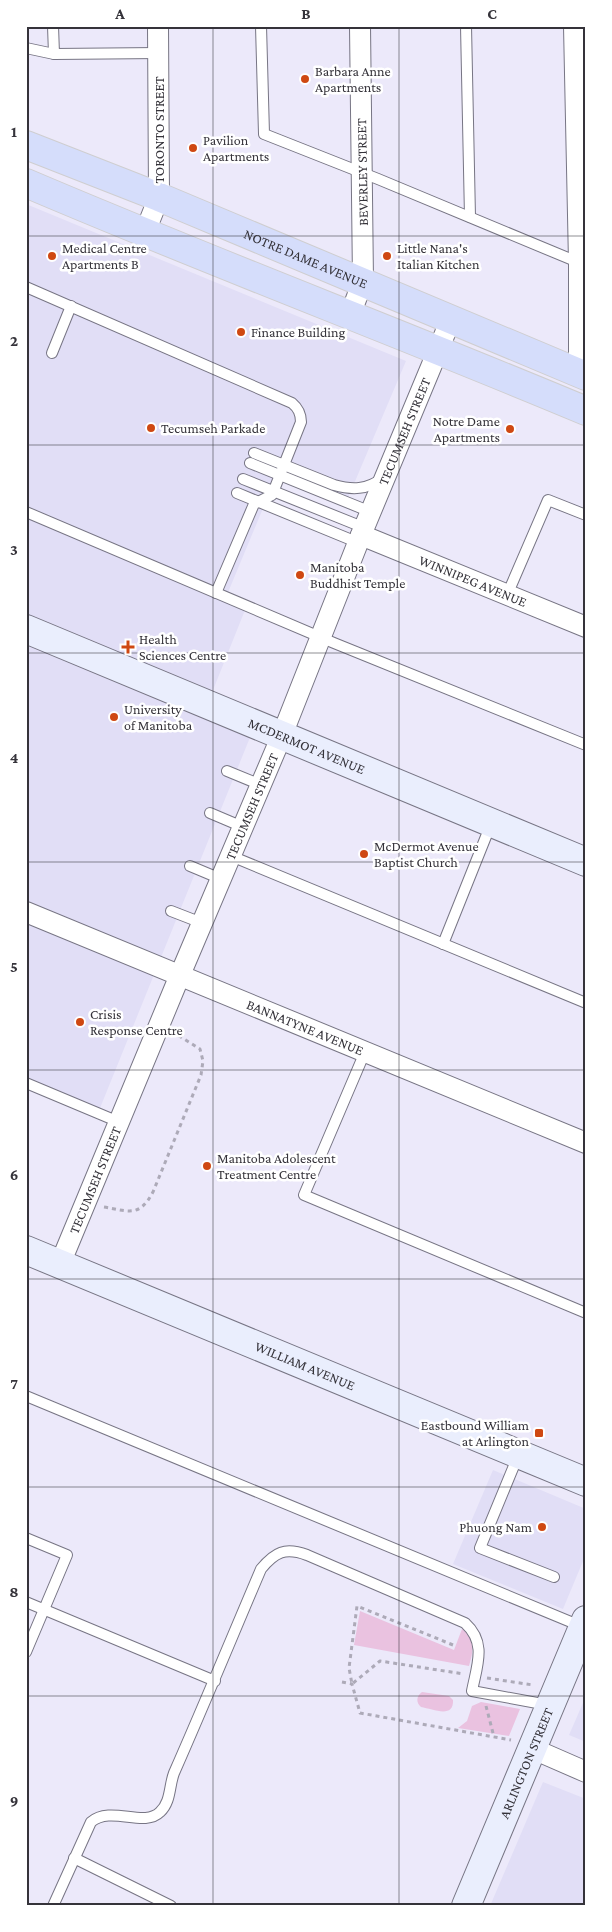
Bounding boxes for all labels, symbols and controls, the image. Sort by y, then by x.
text: A [114,5,125,22]
text: B [301,5,311,22]
text: C [487,5,497,22]
place label: Barbara Anne Apartments [315,63,391,95]
marker: Barbara Anne Apartments [299,73,311,85]
street label: TORONTO STREET [151,76,167,184]
street label: BEVERLEY STREET [353,118,371,226]
text: 1 [11,123,17,140]
place label: Pavilion Apartments [203,132,269,164]
marker: Pavilion Apartments [187,142,199,154]
street label: NOTRE DAME AVENUE [242,226,370,292]
place label: Medical Centre Apartments B [62,240,147,272]
place label: Little Nana's Italian Kitchen [397,240,480,272]
marker: Medical Centre Apartments B [46,250,58,262]
marker: Little Nana's Italian Kitchen [381,250,393,262]
place label: Finance Building [251,324,346,340]
marker: Finance Building [235,326,247,338]
text: 2 [10,332,18,349]
street label: TECUMSEH STREET [375,375,434,487]
place label: Notre Dame Apartments [433,413,500,445]
place label: Tecumseh Parkade [161,420,265,436]
marker: Tecumseh Parkade [145,422,157,434]
marker: Notre Dame Apartments [504,423,516,435]
text: 3 [10,541,18,558]
street label: WINNIPEG AVENUE [417,552,530,610]
place label: Manitoba Buddhist Temple [310,559,405,591]
marker: Manitoba Buddhist Temple [294,569,306,581]
place label: Health Sciences Centre [139,631,226,663]
marker: Health Sciences Centre [121,640,135,654]
place label: University of Manitoba [124,701,193,733]
marker: University of Manitoba [108,711,120,723]
street label: MCDERMOT AVENUE [246,714,368,777]
text: 4 [10,749,19,766]
street label: TECUMSEH STREET [222,750,282,862]
place label: McDermot Avenue Baptist Church [374,838,479,870]
marker: McDermot Avenue Baptist Church [358,848,370,860]
text: 5 [10,958,18,975]
street label: BANNATYNE AVENUE [244,996,366,1059]
place label: Crisis Response Centre [90,1006,183,1038]
marker: Crisis Response Centre [74,1016,86,1028]
street label: TECUMSEH STREET [65,1124,124,1236]
place label: Manitoba Adolescent Treatment Centre [217,1150,336,1182]
marker: Manitoba Adolescent Treatment Centre [201,1160,213,1172]
text: 6 [10,1166,18,1183]
street label: WILLIAM AVENUE [253,1338,358,1394]
text: 7 [10,1375,18,1392]
place label: Eastbound William at Arlington [421,1417,529,1449]
marker: Eastbound William at Arlington [533,1427,545,1439]
place label: Phuong Nam [459,1519,532,1535]
marker: Phuong Nam [536,1521,548,1533]
text: 8 [9,1583,19,1600]
street label: ARLINGTON STREET [496,1705,556,1821]
text: 9 [10,1792,18,1809]

